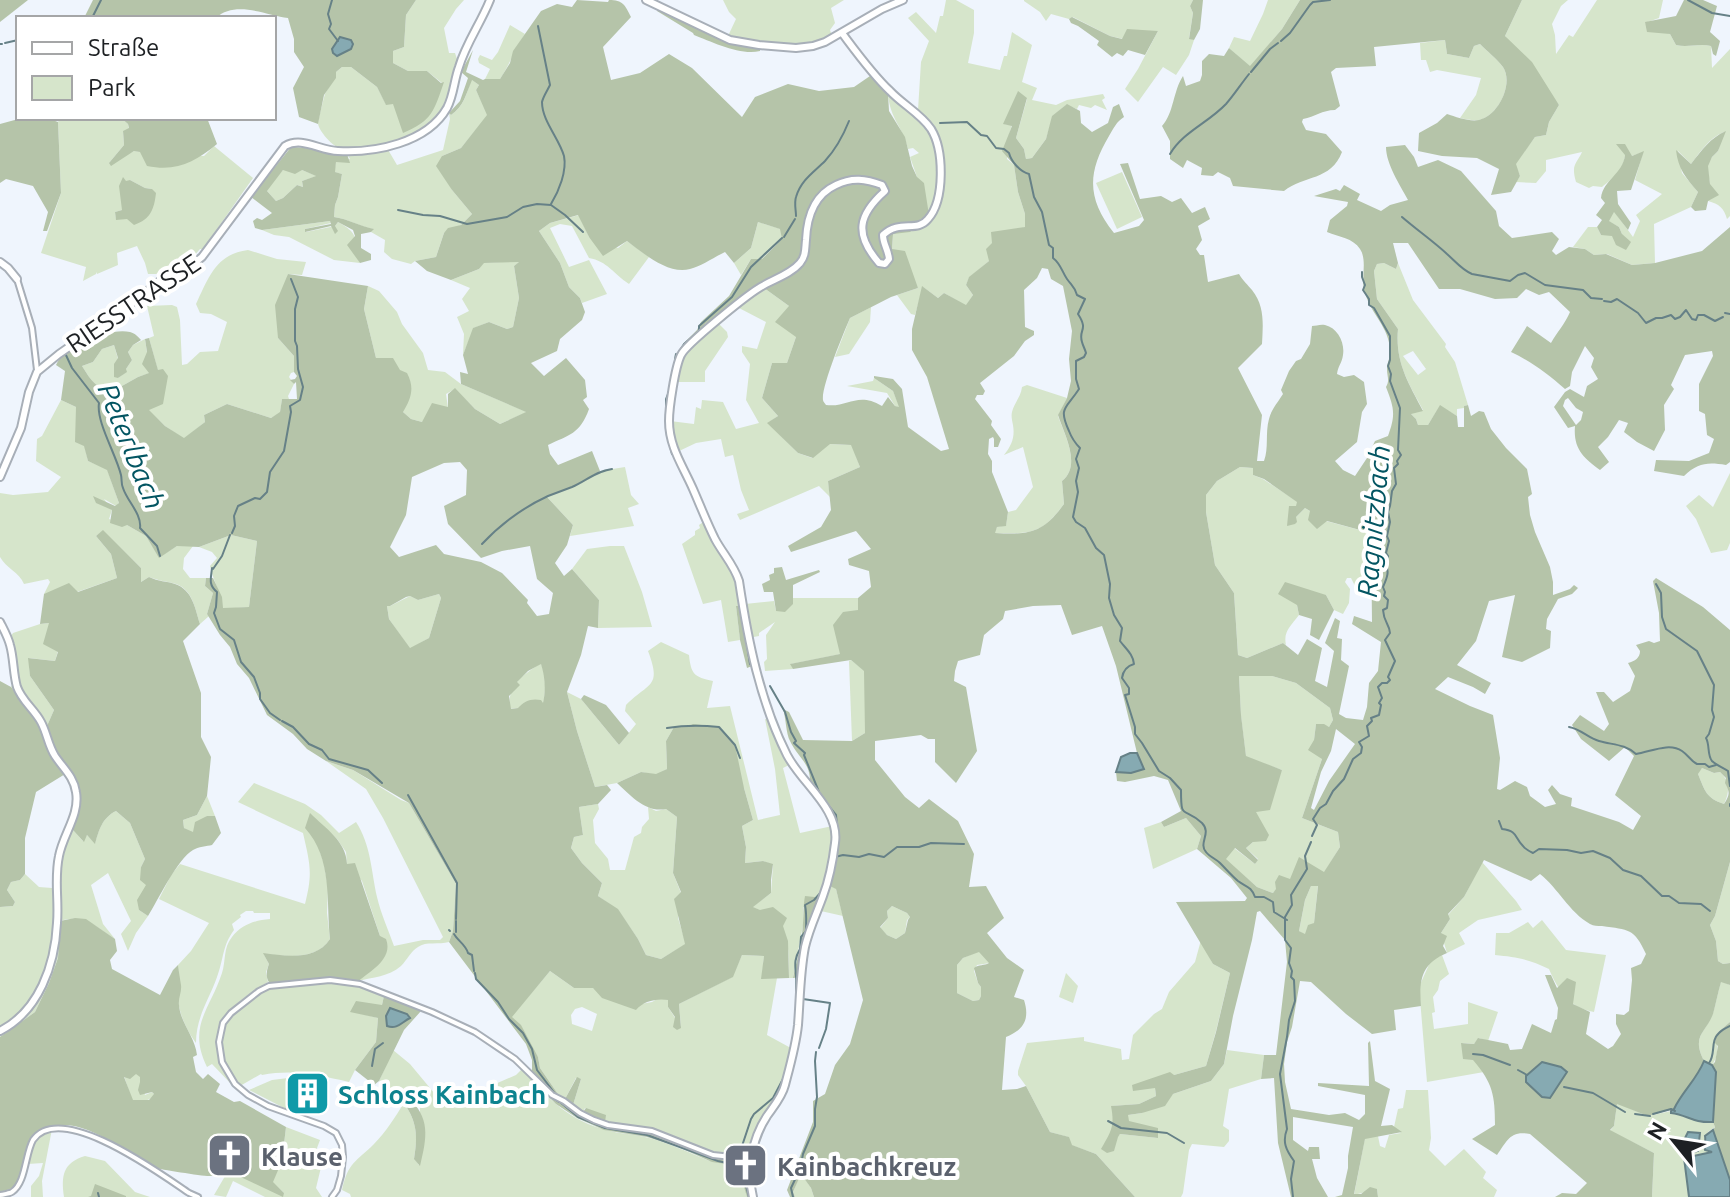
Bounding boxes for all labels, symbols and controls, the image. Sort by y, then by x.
legend [16,16,276,120]
text: Straße [88,34,159,61]
text: Park [88,74,136,101]
street label: RIESSTRASSE [61,248,205,358]
water label: Peterlbach [93,379,171,513]
water label: Ragnitzbach [1351,444,1395,598]
building icon: Schloss Kainbach [283,1070,331,1118]
place label: Schloss Kainbach [338,1080,546,1109]
north arrow [1634,1101,1714,1181]
text: N [1641,1117,1671,1144]
church icon: Klause [206,1132,254,1180]
place label: Klause [261,1142,343,1171]
church icon: Kainbachkreuz [722,1142,770,1190]
place label: Kainbachkreuz [777,1152,956,1181]

